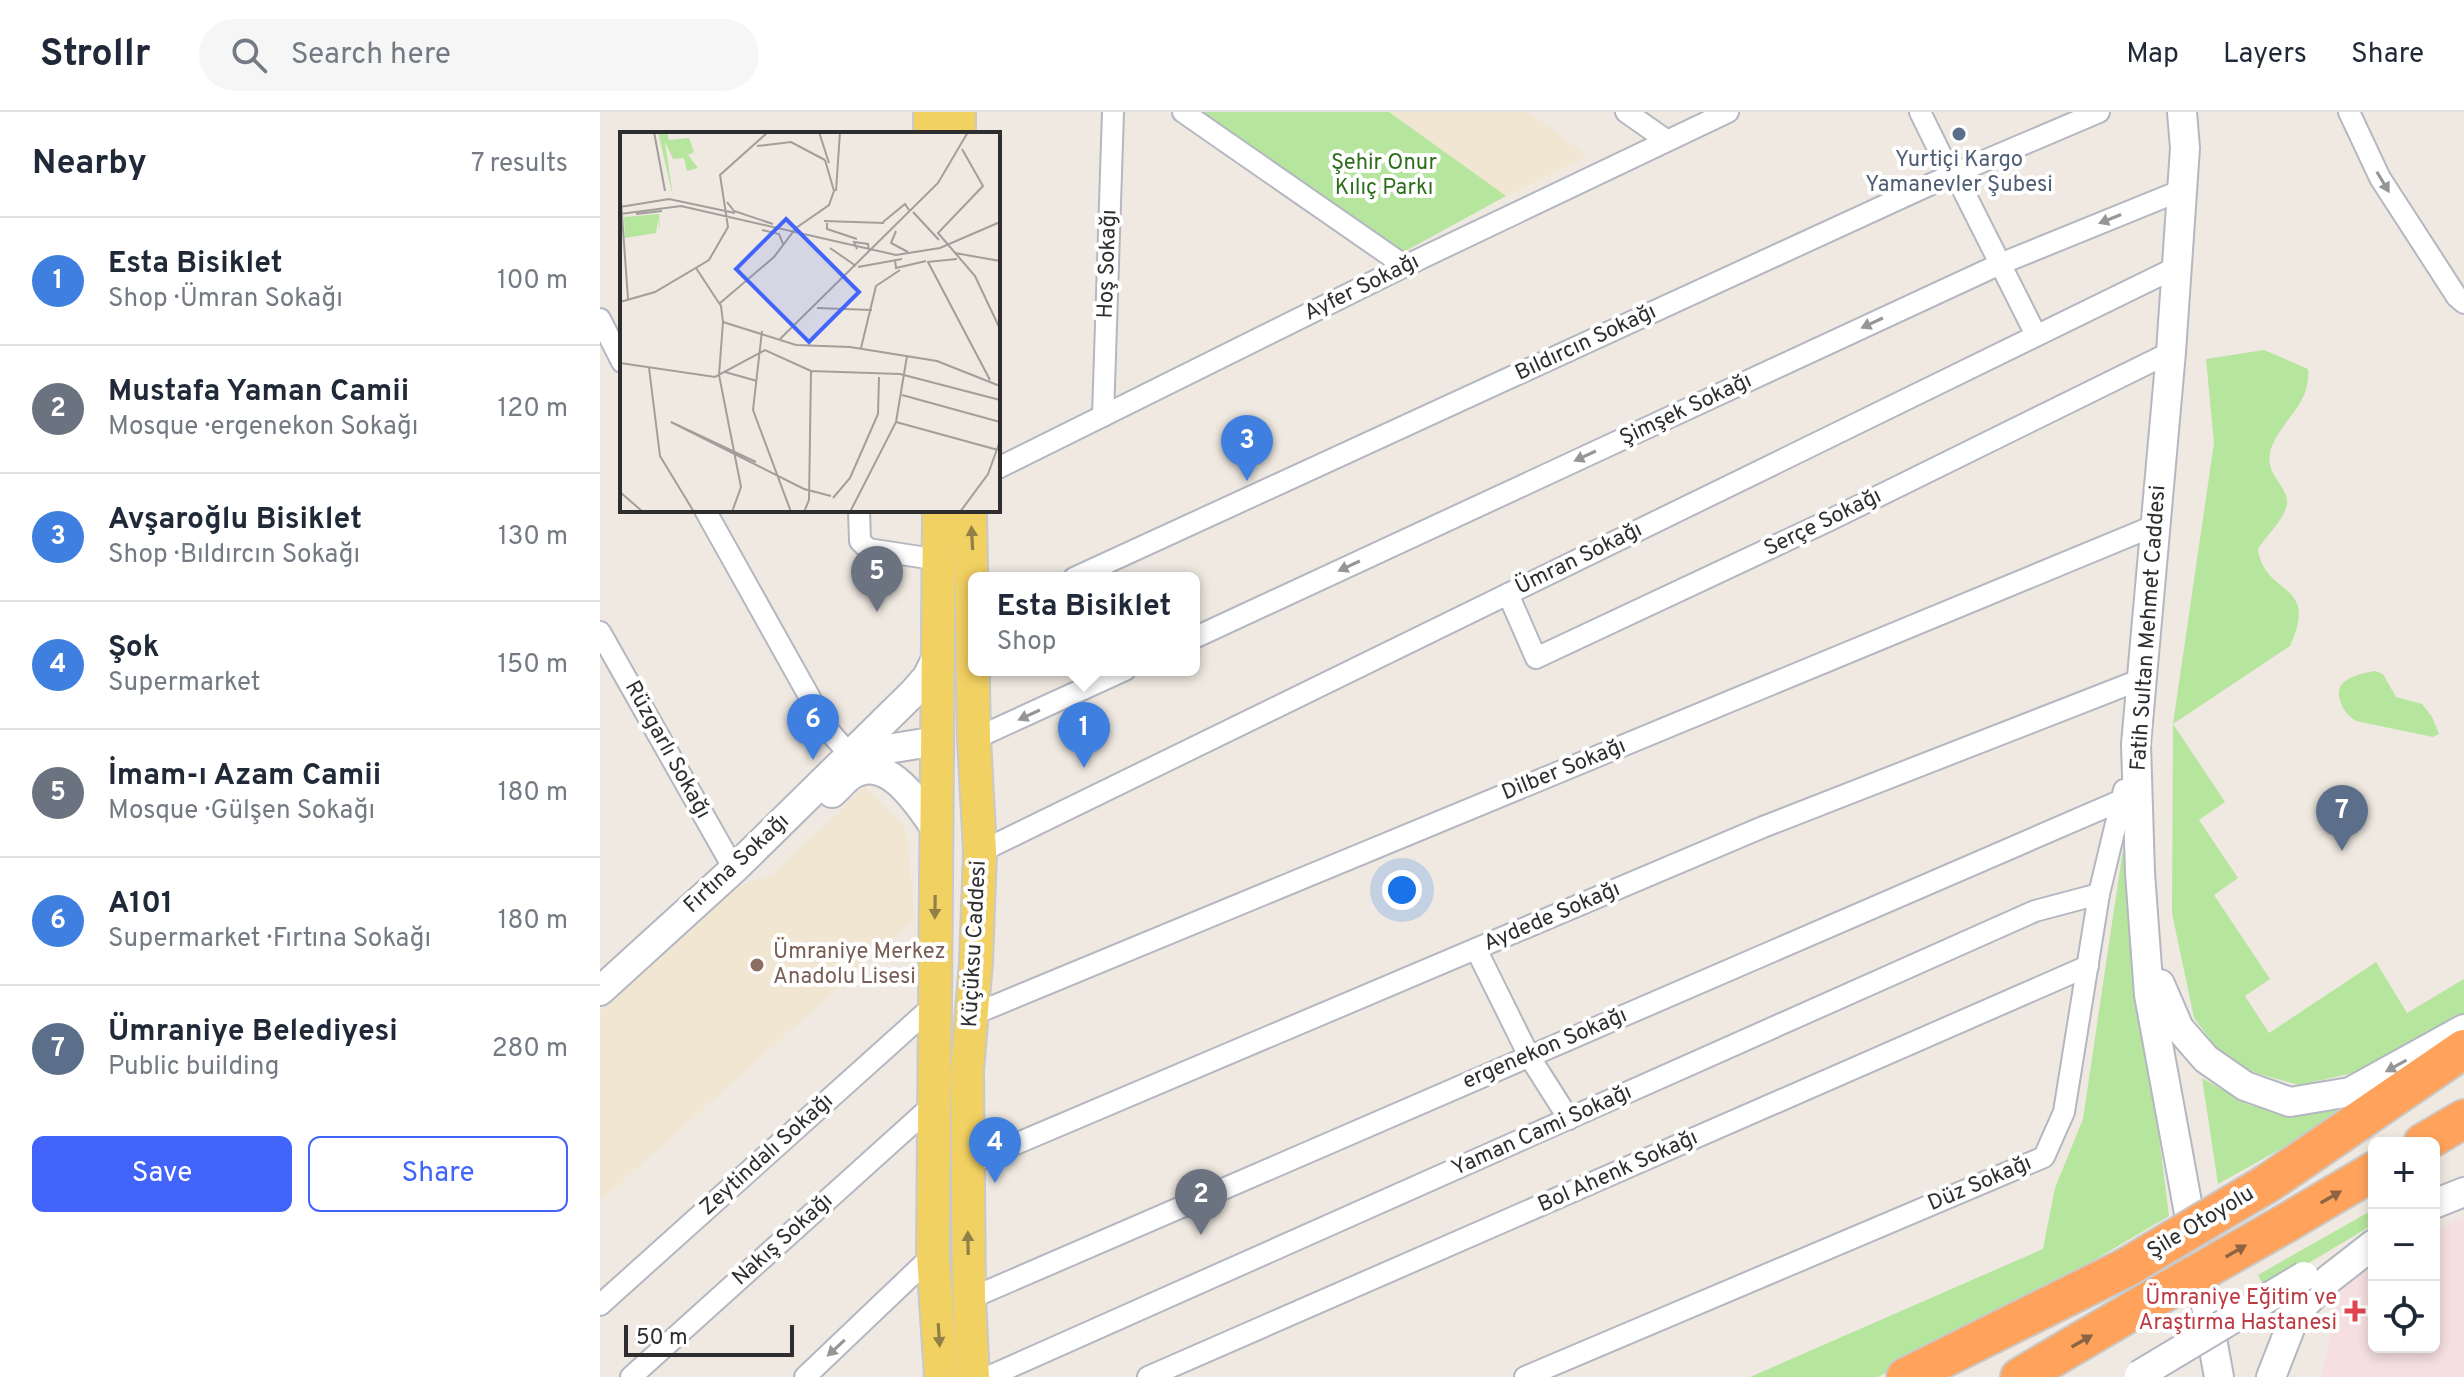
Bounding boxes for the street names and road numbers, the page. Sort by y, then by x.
street label: Hoş Sokağı [1093,209,1123,319]
street label: Ayfer Sokağı [1300,249,1424,327]
street label: Bıldırcın Sokağı [1511,299,1661,387]
street label: Şimşek Sokağı [1616,368,1756,452]
street label: Serçe Sokağı [1760,483,1886,563]
street label: Fatih Sultan Mehmet Caddesi [2126,484,2172,772]
street label: Ümran Sokağı [1510,515,1647,601]
street label: Rüzgarlı Sokağı [618,676,716,824]
street label: Dilber Sokağı [1498,733,1630,807]
street label: Fırtına Sokağı [679,808,795,920]
street label: Küçüksu Caddesi [957,860,993,1028]
street label: Aydede Sokağı [1480,876,1624,958]
street label: ergenekon Sokağı [1459,1002,1631,1096]
street label: Yaman Cami Sokağı [1448,1079,1636,1183]
street label: Zeytindalı Sokağı [695,1088,839,1222]
street label: Bol Ahenk Sokağı [1534,1125,1702,1219]
street label: Düz Sokağı [1924,1150,2036,1218]
street label: Şile Otoyolu [2143,1181,2259,1265]
street label: Nakış Sokağı [727,1188,839,1292]

